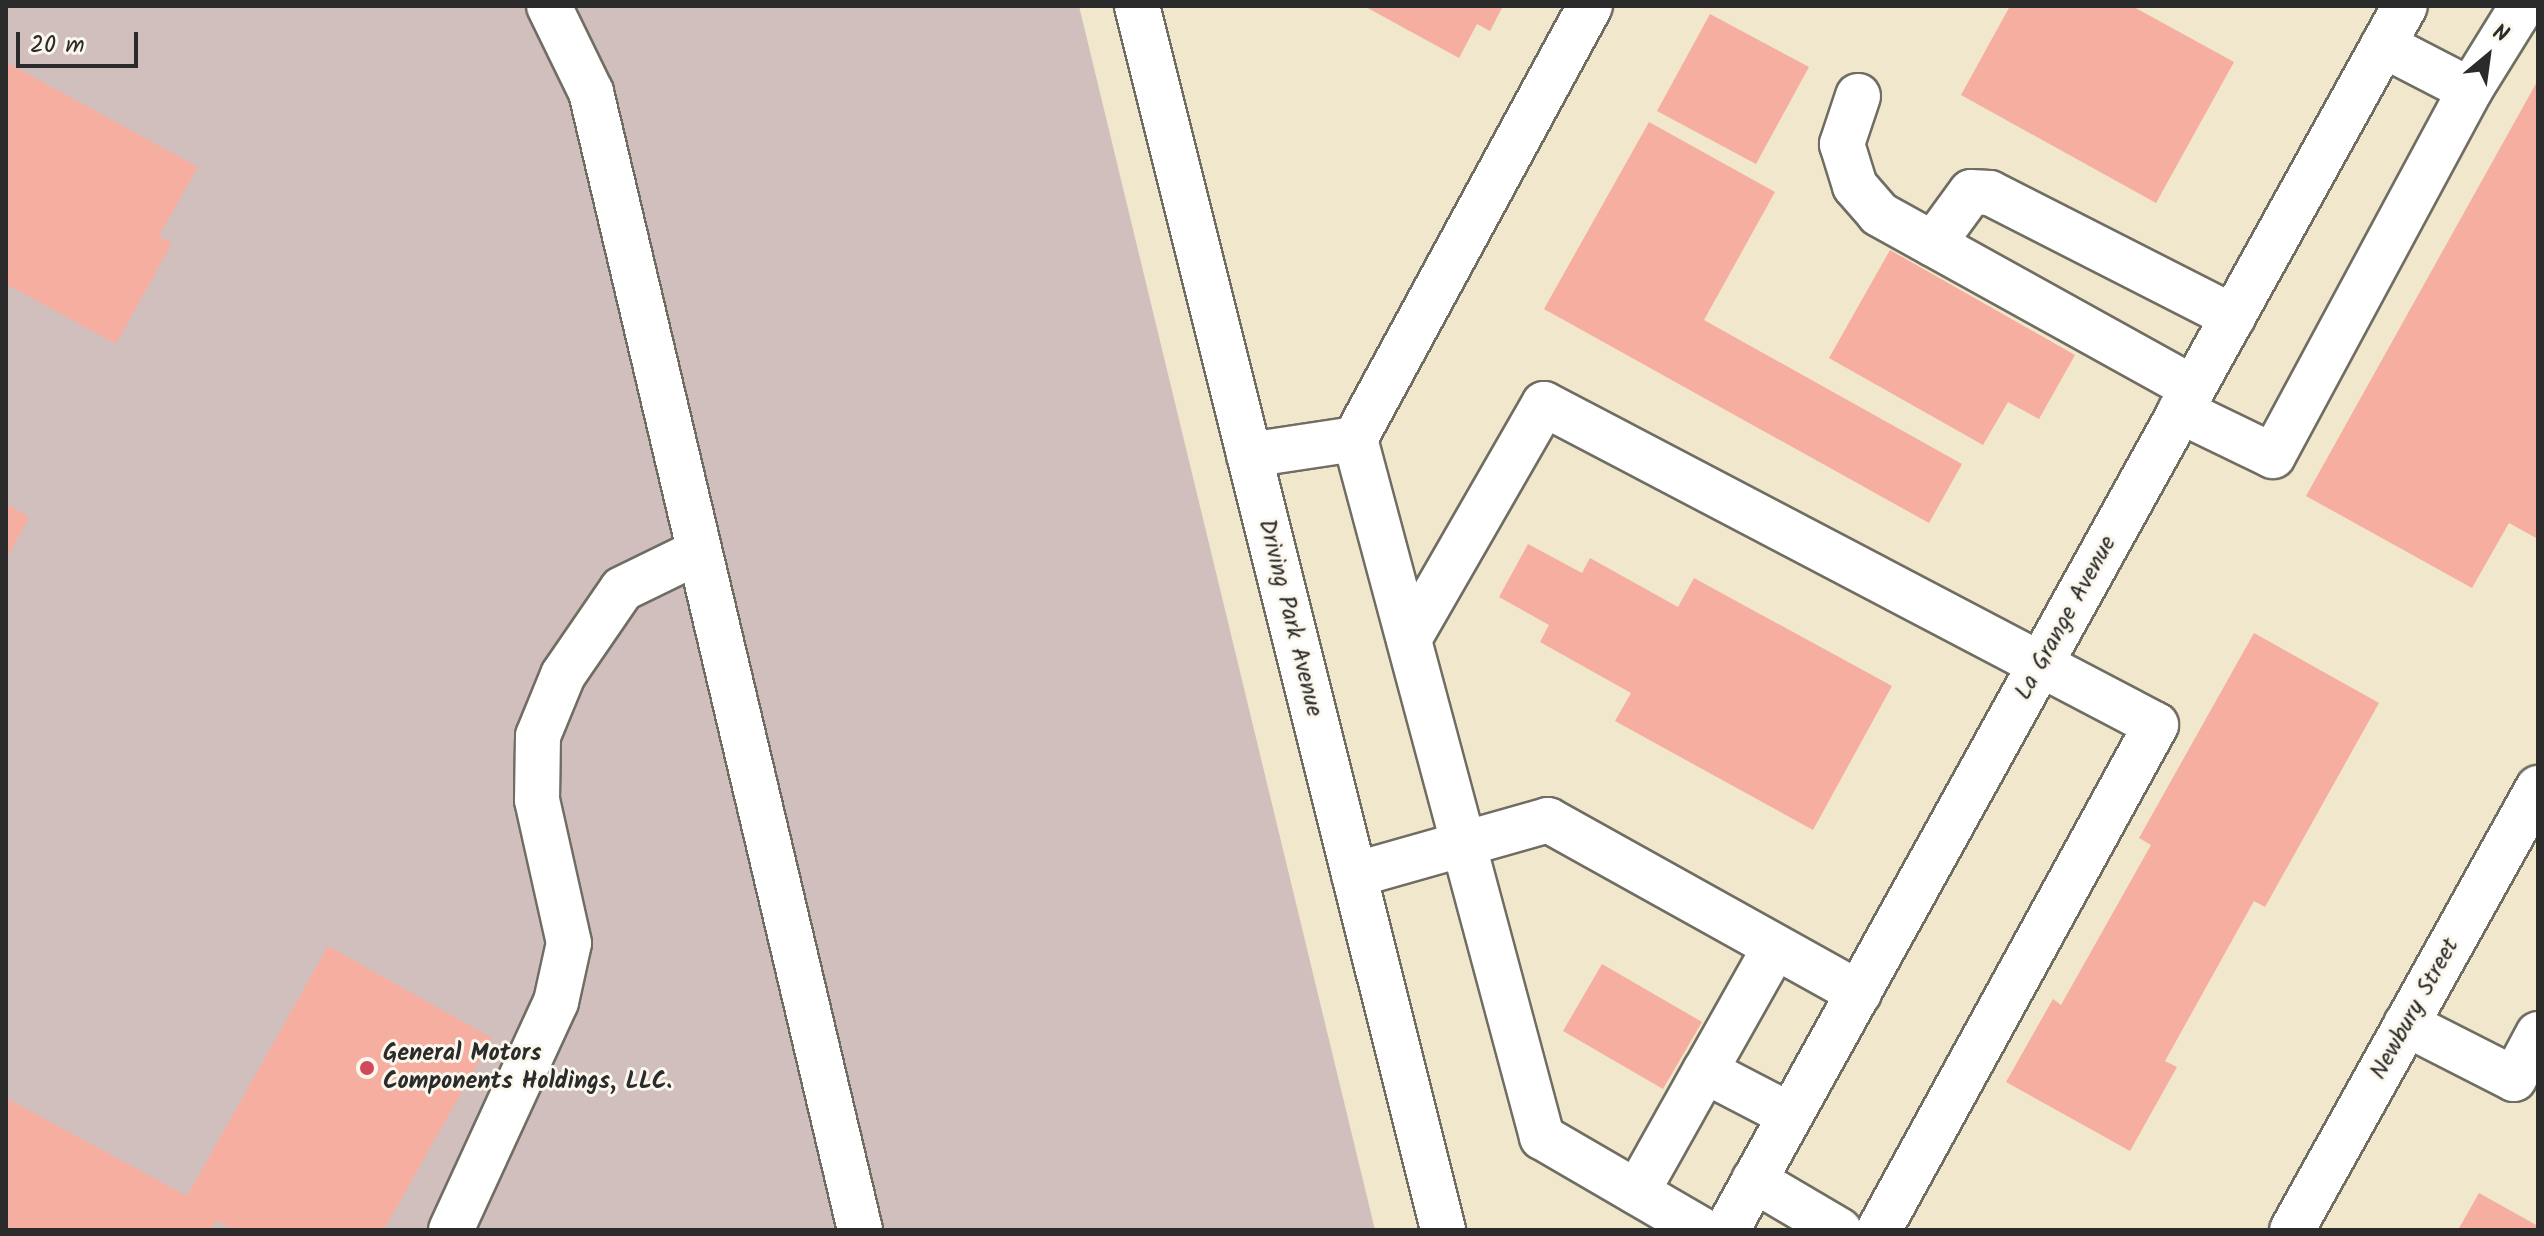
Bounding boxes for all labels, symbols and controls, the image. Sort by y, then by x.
scale bar [20,16,142,66]
north arrow [2448,16,2528,96]
text: N [2485,16,2514,53]
text: 20 m [30,26,85,65]
street label: Driving Park Avenue [1252,516,1328,720]
street label: La Grange Avenue [2009,531,2123,705]
street label: Newbury Street [2364,933,2466,1085]
place label: General Motors Components Holdings, LLC. [383,1040,672,1096]
marker: General Motors Components Holdings, LLC. [358,1059,376,1077]

